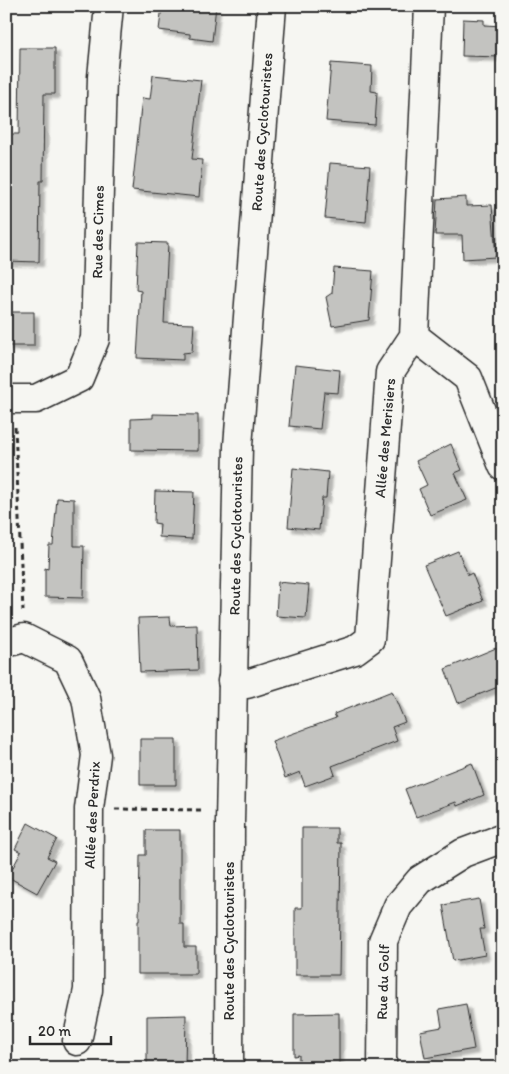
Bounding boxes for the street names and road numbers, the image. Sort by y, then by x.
street label: Route des Cyclotouristes [247,52,277,212]
street label: Rue des Cimes [88,185,108,279]
street label: Allée des Merisiers [371,377,399,499]
street label: Route des Cyclotouristes [226,456,246,616]
street label: Allée des Perdrix [80,761,104,869]
street label: Route des Cyclotouristes [220,861,238,1020]
street label: Rue du Golf [373,943,393,1020]

